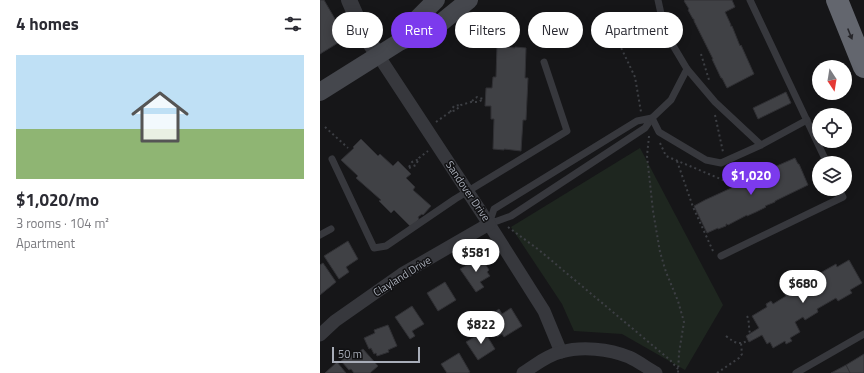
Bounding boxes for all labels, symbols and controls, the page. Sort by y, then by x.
text: 4 homes [16,11,79,37]
chip: Buy [332,12,383,48]
chip: Rent [391,12,447,48]
chip: Filters [455,12,520,48]
chip: New [528,12,583,48]
chip: Apartment [591,12,683,48]
icon: filters [282,13,304,35]
one-way arrow [847,28,853,39]
north arrow [812,60,852,100]
map controls [812,60,852,196]
icon: home [124,81,196,153]
button: locate [812,108,852,148]
button: layers [812,156,852,196]
street label: Sandover Drive [442,158,494,225]
pin: $1,020 [718,162,784,196]
text: $1,020 [731,165,771,185]
text: $1,020/mo [16,187,99,213]
text: 3 rooms · 104 m² [16,213,109,233]
text: Apartment [16,233,75,253]
pin: $581 [452,239,500,273]
text: $581 [461,242,491,262]
street label: Clayland Drive [370,252,434,300]
pin: $680 [779,270,827,304]
text: $680 [788,273,818,293]
pin: $822 [457,311,505,345]
text: $822 [466,314,496,334]
scale bar [332,345,420,364]
text: 50 m [338,346,362,362]

